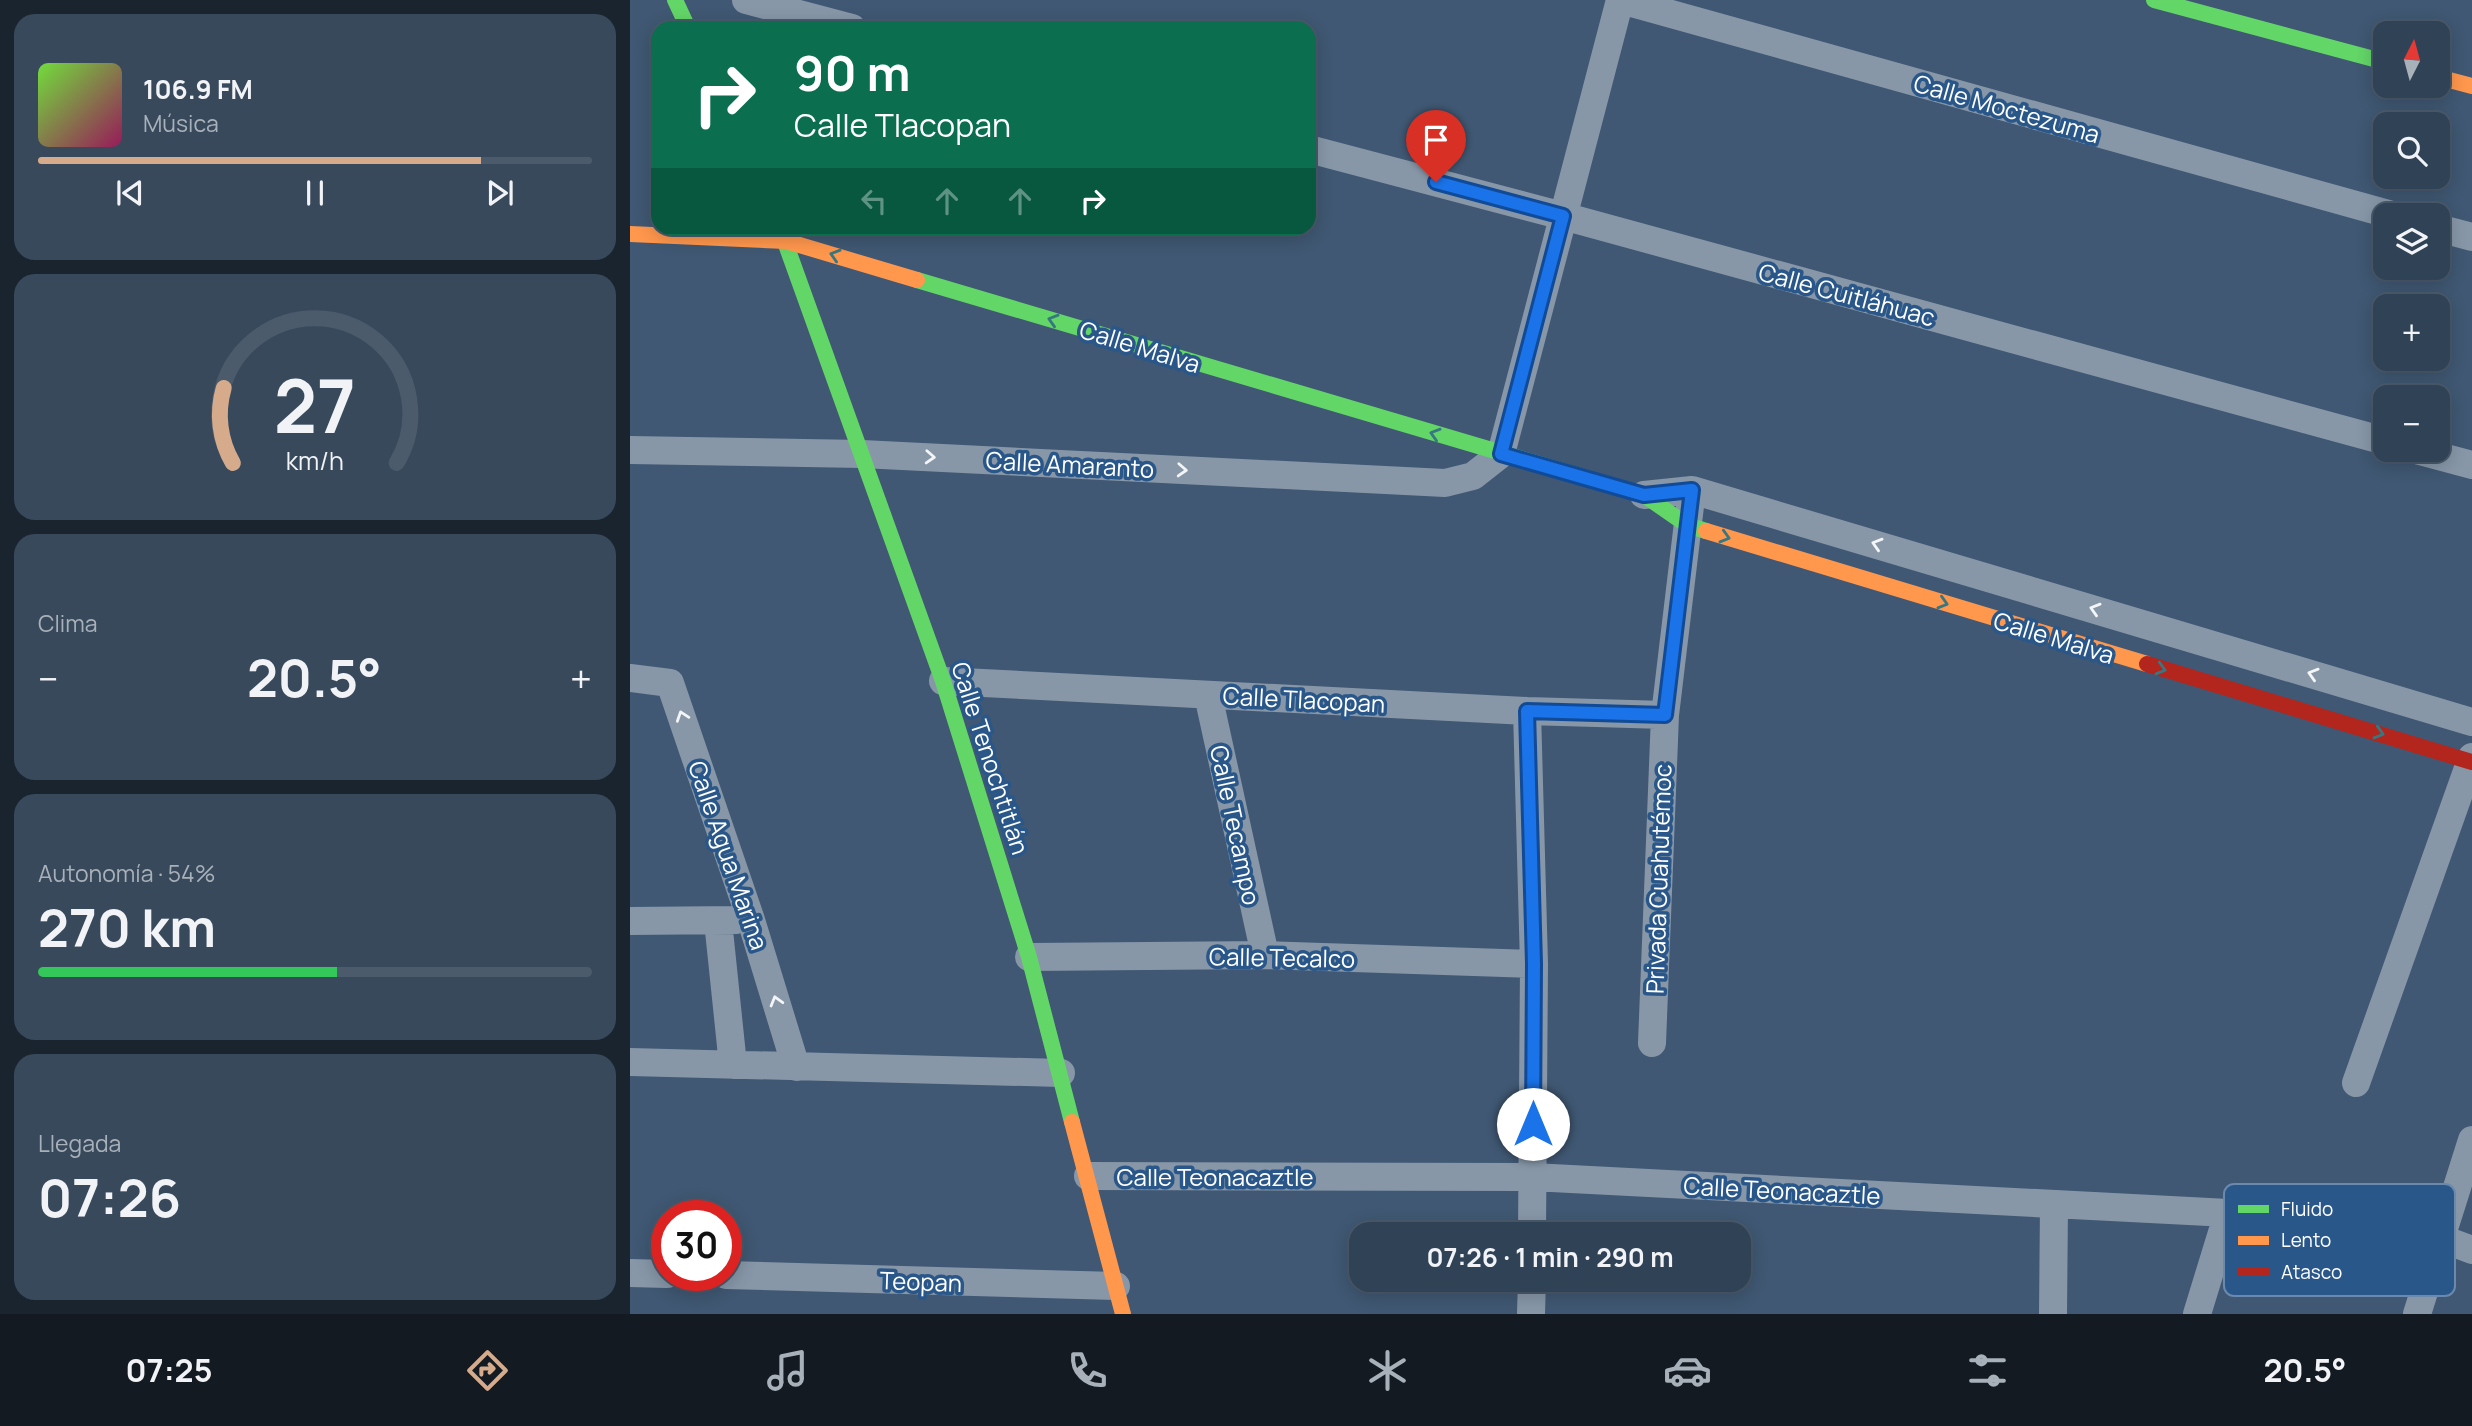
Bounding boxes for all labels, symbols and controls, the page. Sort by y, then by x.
north arrow [2373,21,2450,98]
map controls [2373,21,2450,462]
text: 90 m [794,39,911,106]
icon: right [679,49,770,140]
street label: Calle Moctezuma [1910,66,2104,150]
text: 106.9 FM [143,71,253,107]
text: Calle Tlacopan [794,103,1011,147]
text: Música [143,107,219,139]
pin [1406,110,1466,182]
button: search [2373,112,2450,189]
icon: arrive [1417,121,1455,159]
icon: previous [111,174,149,212]
icon: pause [296,174,334,212]
icon: next [481,174,519,212]
icon: left [855,182,893,220]
icon: ahead [928,182,966,220]
icon: ahead [1001,182,1039,220]
icon: right [1074,182,1112,220]
button: layers [2373,203,2450,280]
one-way arrow [829,249,841,264]
street label: Calle Cuitláhuac [1755,255,1939,333]
button: + [2373,294,2450,371]
street label: Calle Malva [1076,312,1204,380]
one-way arrow [1047,314,1059,329]
text: 27 [274,355,356,455]
button: − [2373,385,2450,462]
one-way arrow [1430,428,1442,443]
text: km/h [286,443,344,478]
street label: Calle Amaranto [985,443,1155,485]
one-way arrow [925,450,936,465]
one-way arrow [1177,462,1188,477]
one-way arrow [1719,528,1731,543]
one-way arrow [1871,537,1883,552]
one-way arrow [1937,594,1949,609]
street label: Calle Malva [1990,603,2118,671]
one-way arrow [2089,603,2101,618]
text: Clima [38,607,97,639]
text: 20.5° [247,642,382,713]
text: − [38,652,59,704]
text: + [570,652,592,704]
street label: Calle Tenochtitlán [944,658,1038,858]
one-way arrow [2154,660,2166,675]
one-way arrow [2307,668,2319,683]
street label: Calle Tlacopan [1222,678,1386,720]
one-way arrow [676,710,690,722]
one-way arrow [2373,725,2385,739]
street label: Calle Tecampo [1203,742,1269,908]
street label: Calle Agua Marina [681,756,777,954]
street label: Privada Cuahutémoc [1637,763,1679,995]
text: Autonomía · 54% [38,857,215,889]
text: 270 km [38,892,216,963]
street label: Calle Tecalco [1209,939,1355,975]
one-way arrow [770,996,785,1008]
position arrow [1496,1087,1570,1161]
text: Llegada [38,1127,121,1159]
street label: Calle Teonacaztle [1116,1160,1314,1193]
text: 07:26 [38,1162,181,1233]
street label: Calle Teonacaztle [1683,1168,1881,1212]
legend [2224,1184,2455,1296]
text: Fluido [2281,1196,2333,1222]
speed limit sign: 30 [651,1200,742,1291]
text: Lento [2281,1227,2331,1253]
text: 07:26 · 1 min · 290 m [1426,1239,1674,1275]
text: Atasco [2281,1259,2342,1285]
street label: Teopan [879,1263,963,1299]
icon: directions [463,1346,512,1395]
icon: music [763,1346,812,1395]
icon: phone [1063,1346,1112,1395]
icon: climate [1363,1346,1412,1395]
icon: car [1663,1346,1712,1395]
icon: filters [1963,1346,2012,1395]
text: 07:25 [126,1348,212,1392]
text: 20.5° [2263,1348,2346,1392]

